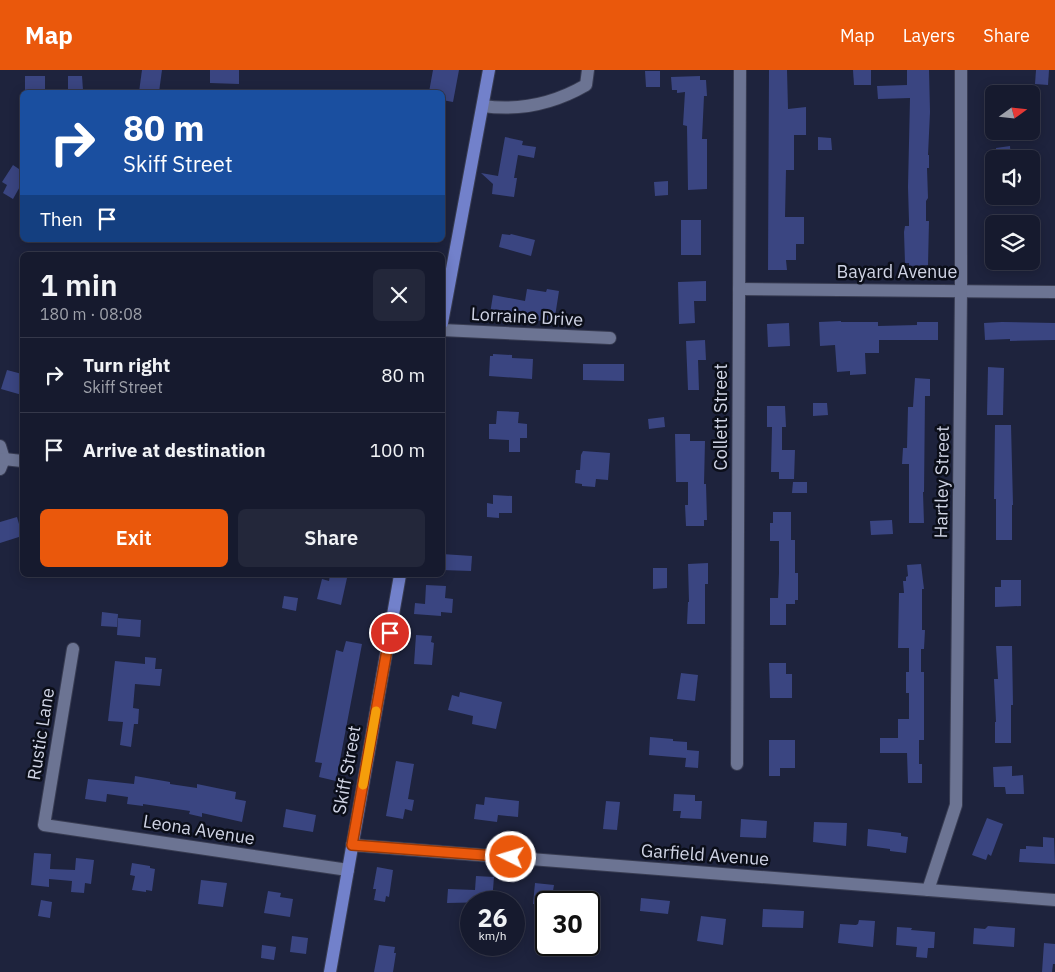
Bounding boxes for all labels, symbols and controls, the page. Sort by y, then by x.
text: Map [25,19,73,51]
text: Map [840,24,875,47]
text: Layers [903,24,955,47]
text: Share [983,24,1030,47]
north arrow [985,85,1040,140]
map controls [985,85,1040,270]
text: 80 m [123,105,205,151]
icon: right [40,110,105,175]
text: Skiff Street [123,149,233,178]
button: sound [985,150,1040,205]
icon: arrive [93,205,121,233]
text: Then [40,207,83,231]
button: layers [985,215,1040,270]
street label: Bayard Avenue [837,260,958,283]
text: 1 min [40,265,118,304]
button: close [373,269,425,321]
street label: Lorraine Drive [470,302,584,331]
text: 180 m · 08:08 [40,304,142,324]
text: Turn right [83,353,170,377]
icon: right [40,361,68,389]
text: 80 m [381,363,425,387]
street label: Collett Street [709,364,732,470]
text: Skiff Street [83,377,163,397]
street label: Hartley Street [929,425,954,539]
icon: arrive [40,436,68,464]
text: Arrive at destination [83,438,266,462]
text: 100 m [370,438,425,462]
button: Exit [40,509,228,567]
button: Share [238,509,425,567]
pin [369,612,411,654]
icon: arrive [376,619,404,647]
street label: Rustic Lane [22,686,59,782]
street label: Skiff Street [327,724,366,816]
street label: Leona Avenue [141,809,257,850]
position arrow [484,830,536,882]
street label: Garfield Avenue [640,839,770,870]
speed limit sign: 30 [535,891,600,956]
text: 26 [477,901,508,934]
text: km/h [478,928,507,943]

